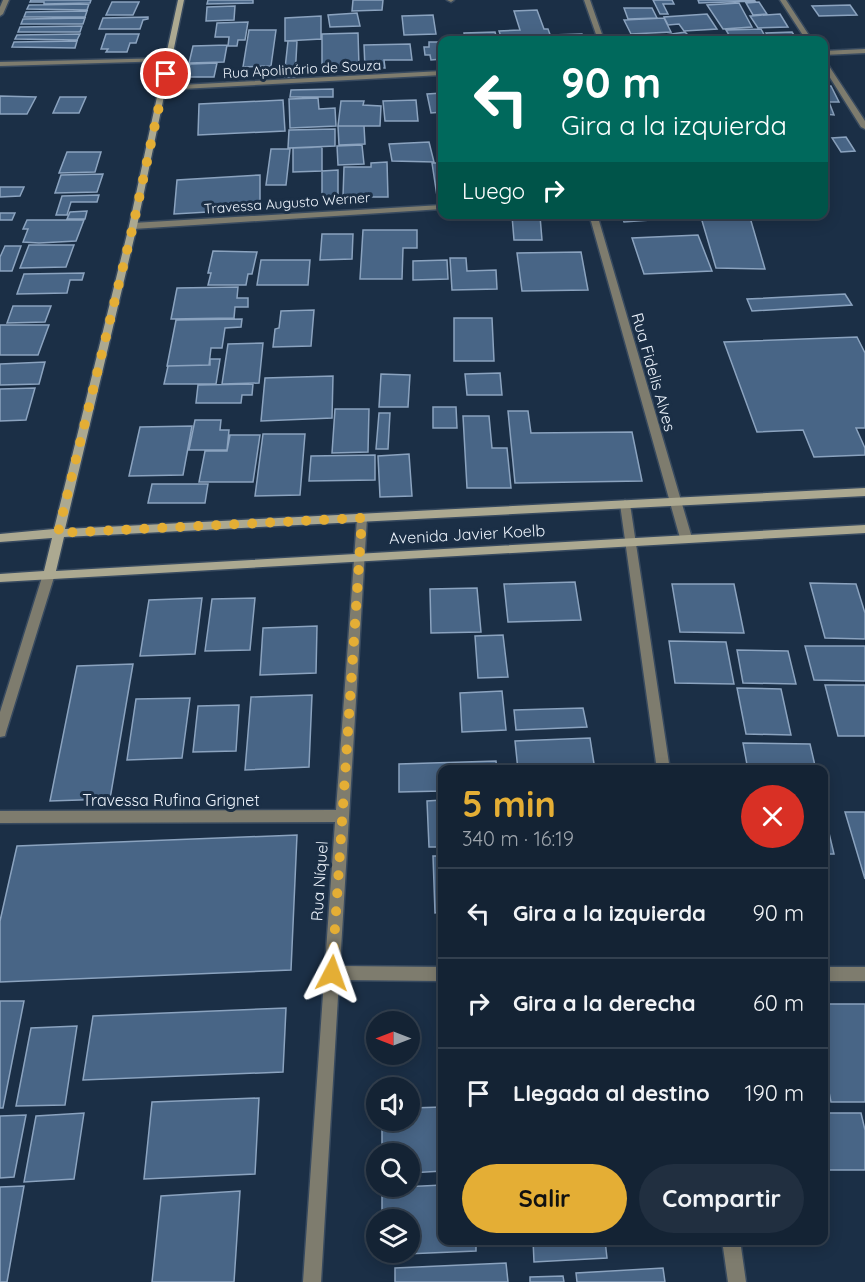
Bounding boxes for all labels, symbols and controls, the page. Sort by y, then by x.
pin [140,48,191,99]
street label: Rua Apolinário de Souza [222,56,382,82]
text: 90 m [561,56,661,109]
icon: arrive [149,57,182,90]
icon: left [462,60,540,138]
text: Gira a la izquierda [561,108,787,142]
icon: right [537,174,570,207]
text: Luego [462,177,525,205]
street label: Travessa Augusto Werner [203,188,371,218]
street label: Rua Fidelis Alves [628,310,680,434]
street label: Avenida Javier Koelb [388,520,546,548]
text: 5 min [462,781,556,826]
button: close [741,785,804,848]
street label: Travessa Rufina Grignet [82,790,260,810]
text: 340 m · 16:19 [462,826,574,851]
street label: Rua Níquel [306,840,332,922]
icon: left [462,897,495,930]
text: Gira a la izquierda [513,899,706,927]
text: 90 m [753,899,804,927]
position arrow [300,941,364,1005]
icon: right [462,987,495,1020]
text: Gira a la derecha [513,989,696,1017]
text: 60 m [753,989,804,1017]
north arrow [366,1011,420,1065]
map controls [366,1011,420,1263]
button: sound [366,1077,420,1131]
icon: arrive [462,1077,495,1110]
text: Llegada al destino [513,1079,710,1107]
text: 190 m [744,1079,804,1107]
button: search [366,1143,420,1197]
button: Salir [462,1164,627,1233]
button: Compartir [639,1164,804,1233]
button: layers [366,1209,420,1263]

